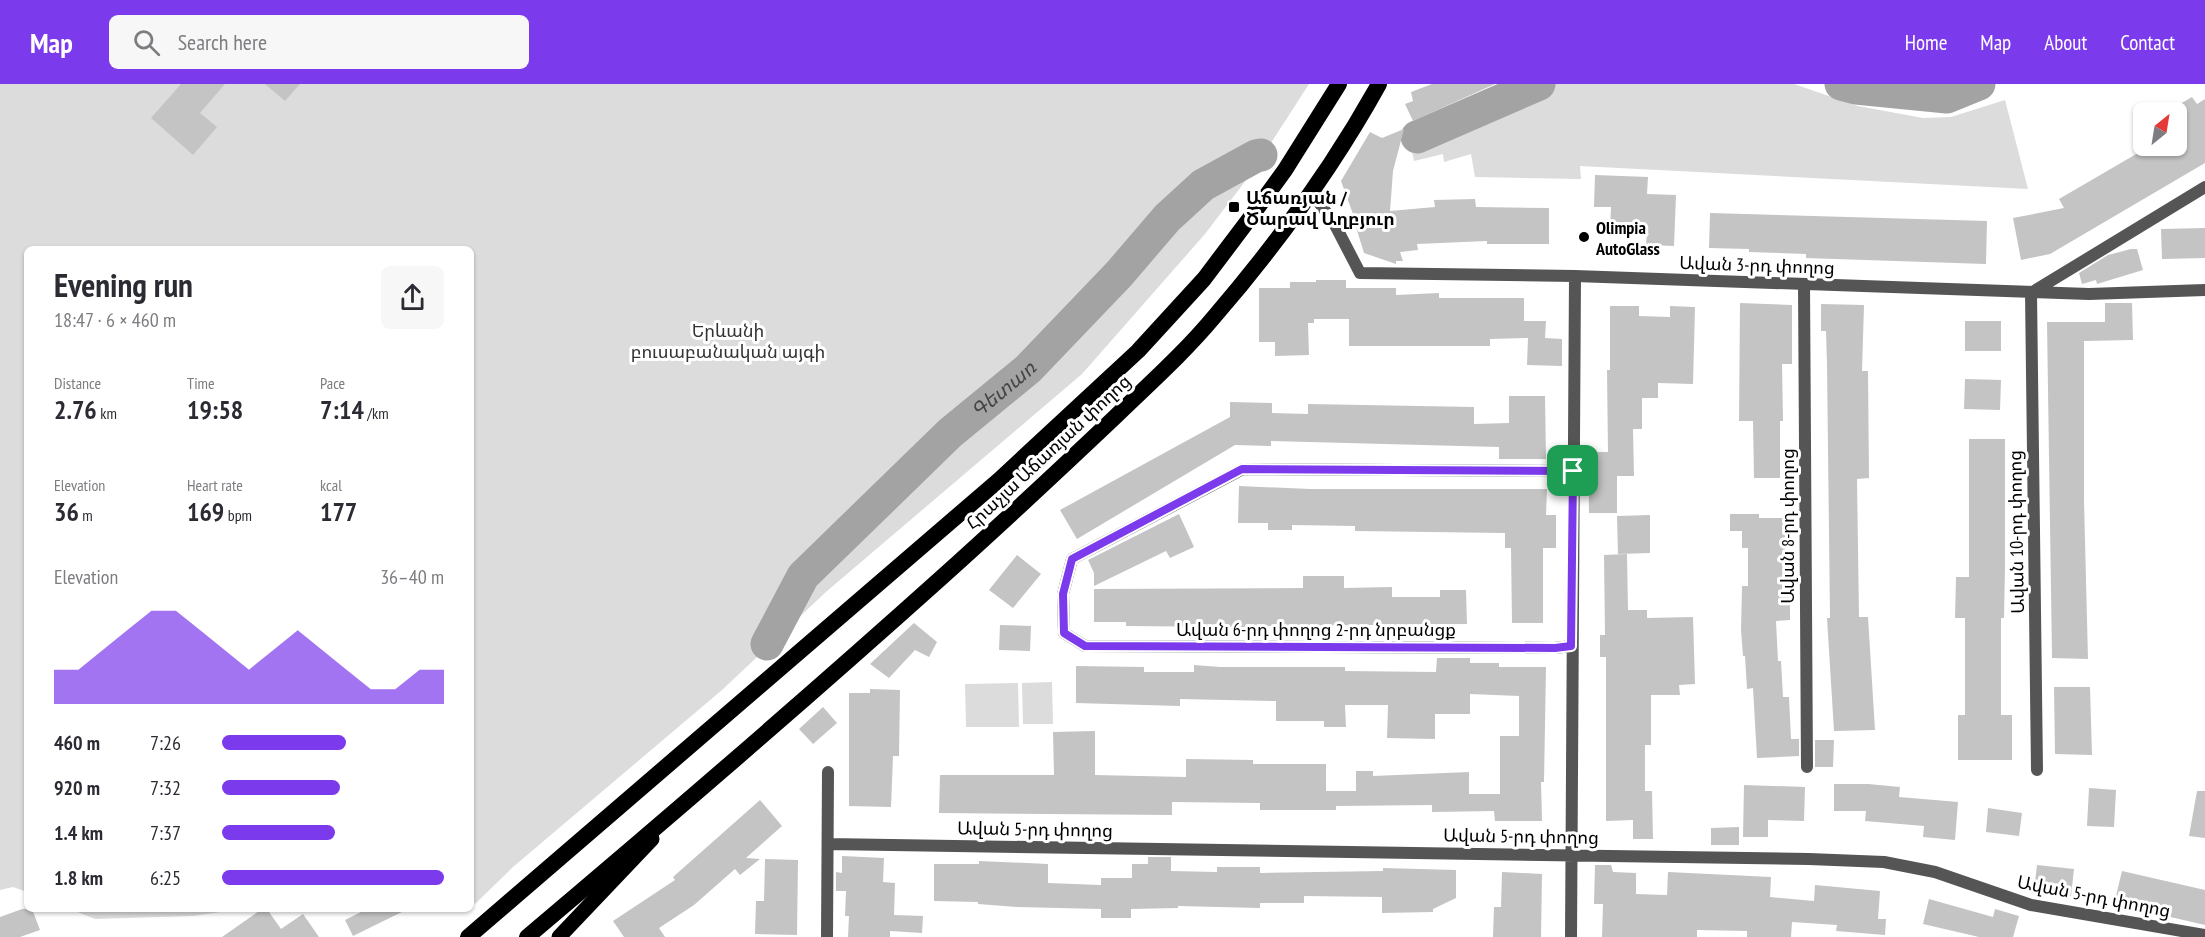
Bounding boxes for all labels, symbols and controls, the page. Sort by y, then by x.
search box [109,15,529,69]
text: Map [30,24,73,61]
icon: search [130,26,163,59]
text: Search here [178,28,267,56]
text: Home [1905,29,1947,56]
text: Map [1980,29,2011,56]
text: About [2044,29,2087,56]
text: Contact [2120,29,2175,56]
north arrow [2133,102,2187,156]
map controls [2133,102,2187,156]
place label: Աճառյան / Ծարավ Աղբյուր [1246,186,1395,230]
marker: Աճառյան / Ծարավ Աղբյուր [1227,200,1241,214]
place label: Olimpia AutoGlass [1595,216,1660,260]
marker: Olimpia AutoGlass [1577,230,1591,244]
street label: Ավան 3-րդ փողոց [1679,251,1835,279]
text: Evening run [54,263,193,306]
button: share [381,266,444,329]
text: 18:47 · 6 × 460 m [54,307,176,333]
park label: Երևանի բուսաբանական այգի [631,319,825,363]
water label: Գետառ [965,355,1042,424]
street label: Հրաչյա Աճառյան փողոց [961,370,1135,534]
text: Distance [54,373,101,393]
text: Time [187,373,215,393]
text: Pace [320,373,345,393]
text: 2.76 [54,393,97,426]
text: 19:58 [187,393,243,426]
text: 7:14 [320,393,364,426]
text: km [97,403,117,423]
text: /km [364,403,389,423]
pin [1547,445,1598,496]
street label: Ավան 8-րդ փողոց [1776,448,1799,604]
street label: Ավան 10-րդ փողոց [2003,450,2029,614]
icon: arrive [1556,454,1589,487]
text: Elevation [54,475,105,495]
text: Heart rate [187,475,243,495]
text: kcal [320,475,342,495]
text: 36 [54,495,79,528]
text: 169 [187,495,224,528]
text: 177 [320,495,357,528]
text: m [79,505,93,525]
text: bpm [224,505,252,525]
text: Elevation [54,564,118,590]
text: 36–40 m [380,564,444,590]
street label: Ավան 6-րդ փողոց 2-րդ նրբանցք [1176,618,1456,641]
text: 460 m [54,730,100,756]
text: 7:26 [150,730,181,756]
text: 920 m [54,775,100,801]
text: 7:32 [150,775,181,801]
street label: Ավան 5-րդ փողոց [957,816,1113,842]
text: 1.4 km [54,820,103,846]
text: 7:37 [150,820,181,846]
street label: Ավան 5-րդ փողոց [1443,823,1599,849]
text: 1.8 km [54,865,103,891]
text: 6:25 [150,865,181,891]
street label: Ավան 5-րդ փողոց [2015,870,2173,922]

